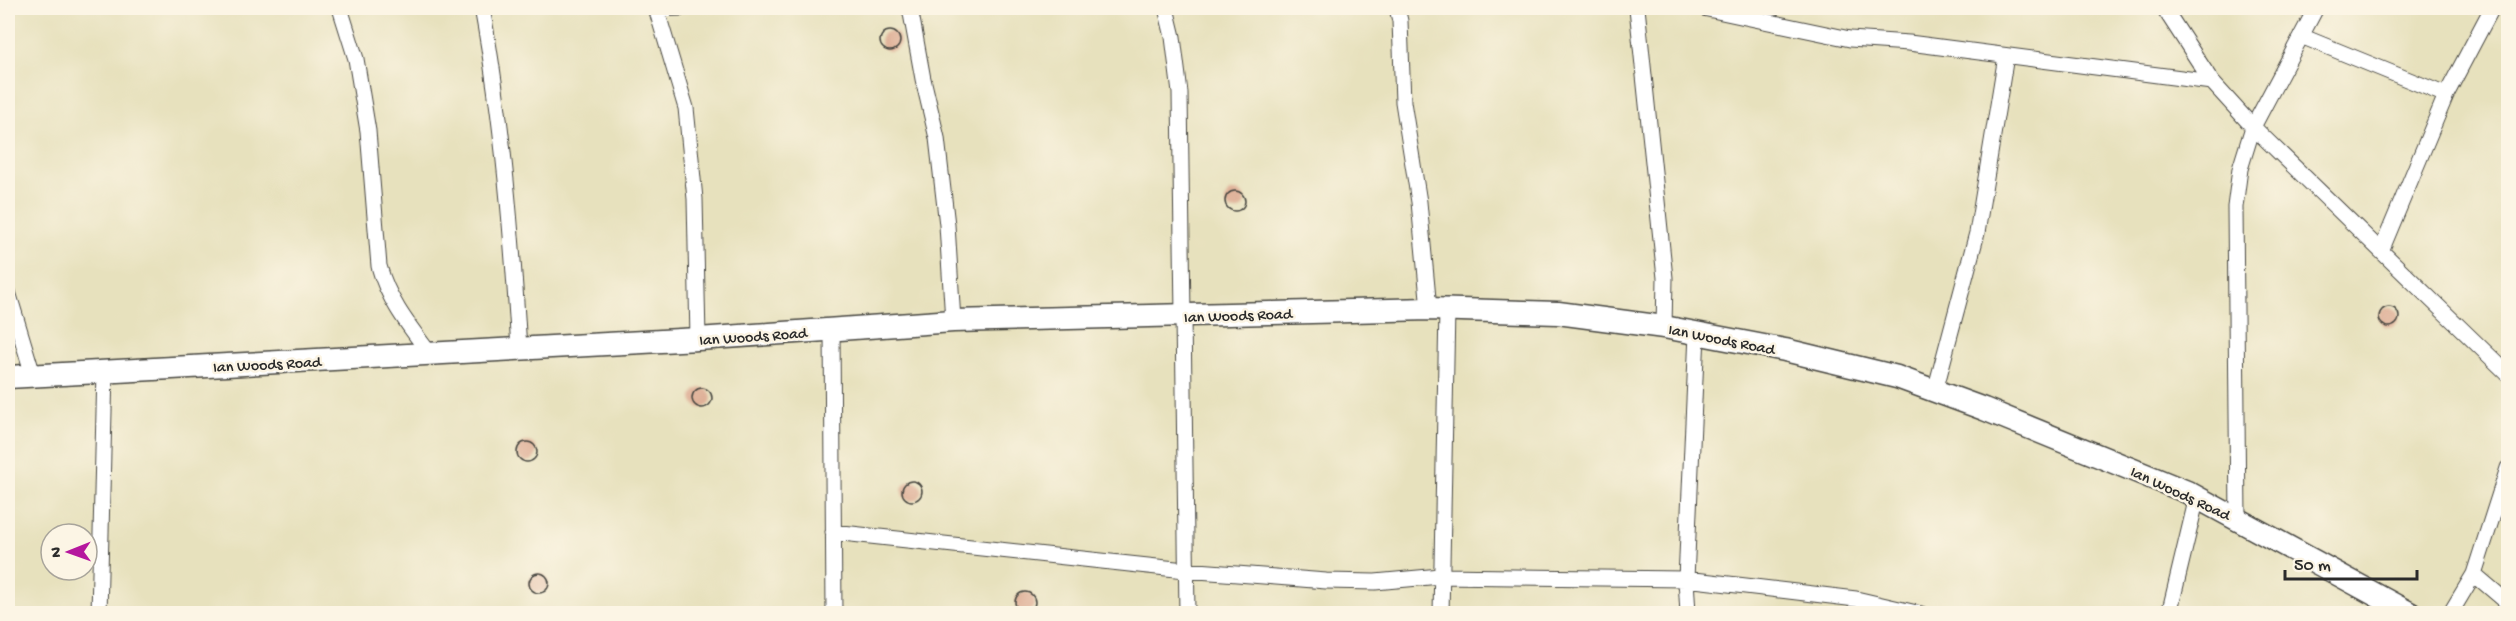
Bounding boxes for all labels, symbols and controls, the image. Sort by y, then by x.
street label: Ian Woods Road [1184,306,1294,329]
street label: Ian Woods Road [1666,322,1778,361]
street label: Ian Woods Road [699,325,810,352]
street label: Ian Woods Road [213,354,323,379]
street label: Ian Woods Road [2126,464,2234,527]
north arrow [39,522,99,582]
scale bar [2285,543,2417,581]
text: N [48,546,67,558]
text: 50 m [2294,556,2331,577]

